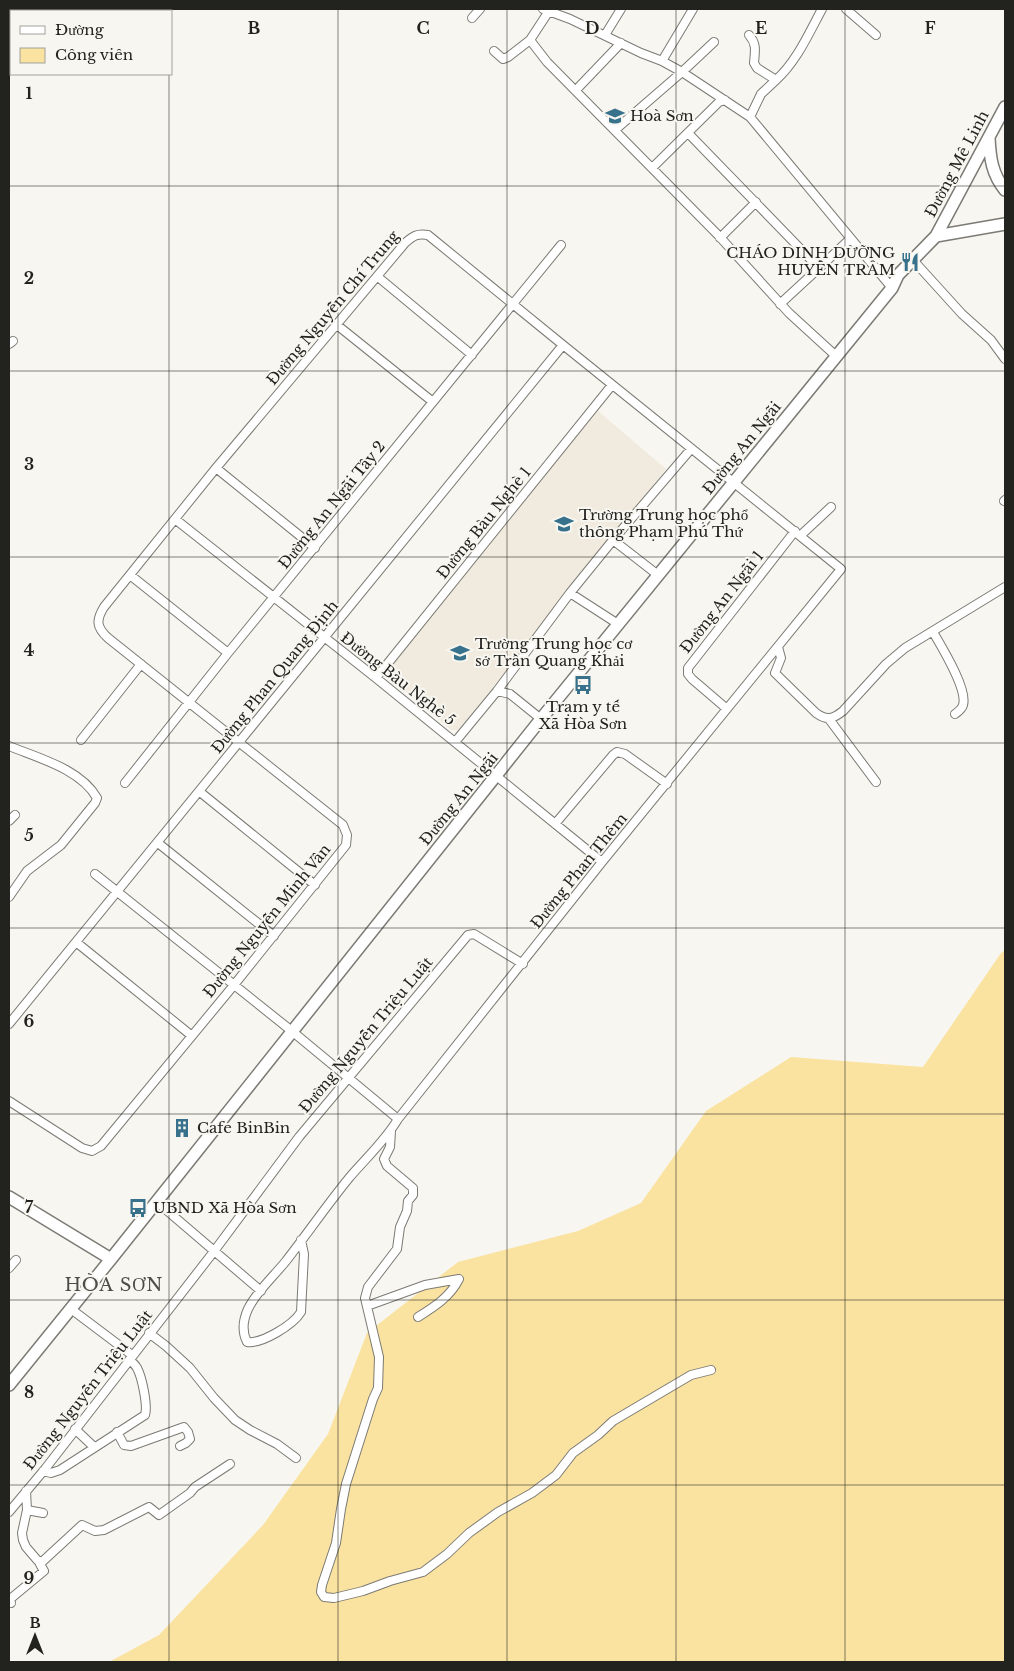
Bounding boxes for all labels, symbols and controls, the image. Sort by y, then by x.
legend [10,10,172,75]
text: B [248,18,261,38]
text: C [416,18,430,38]
text: D [585,18,599,38]
text: E [755,18,767,38]
text: F [924,18,936,38]
text: Đường [55,20,105,39]
text: Công viên [55,45,133,64]
text: 1 [26,83,33,103]
school or university icon: Hoà Sơn [604,105,626,127]
place label: Hoà Sơn [630,106,694,125]
street label: Đường Mê Linh [920,107,993,220]
street label: Đường Nguyễn Chí Trung [262,226,404,389]
place label: CHÁO DINH DƯỠNG HUYỀN TRÂM [726,243,895,279]
restaurant icon: CHÁO DINH DƯỠNG HUYỀN TRÂM [899,251,921,273]
text: 2 [24,268,34,288]
street label: Đường An Ngãi [698,397,785,498]
street label: Đường An Ngãi Tây 2 [274,437,389,572]
text: 3 [24,454,34,474]
street label: Đường Bàu Nghè 1 [433,463,535,583]
place label: Trường Trung học phổ thông Phạm Phú Thứ [579,505,748,541]
school or university icon: Trường Trung học phổ thông Phạm Phú Thứ [553,513,575,535]
street label: Đường An Ngãi 1 [676,547,768,657]
street label: Đường Phan Quang Định [207,596,342,757]
street label: Đường Bàu Nghè 5 [337,628,460,729]
place label: Trường Trung học cơ sở Trần Quang Khải [475,634,633,670]
text: 4 [24,640,34,660]
school or university icon: Trường Trung học cơ sở Trần Quang Khải [449,642,471,664]
bus stop icon: Trạm y tế Xã Hòa Sơn [572,674,594,696]
place label: Trạm y tế Xã Hòa Sơn [539,697,627,733]
street label: Đường An Ngãi [415,748,502,849]
street label: Đường Phan Thêm [526,809,631,932]
text: 5 [24,825,34,845]
street label: Đường Nguyễn Minh Vân [199,840,334,1001]
street label: Đường Nguyễn Triệu Luật [295,952,437,1117]
text: 6 [24,1011,35,1031]
building icon: Cafe BinBin [171,1117,193,1139]
place label: Cafe BinBin [197,1118,290,1137]
text: 7 [25,1197,34,1217]
bus stop icon: UBND Xã Hòa Sơn [127,1197,149,1219]
place label: UBND Xã Hòa Sơn [153,1198,297,1217]
district label: HÒA SƠN [64,1273,164,1296]
street label: Đường Nguyễn Triệu Luật [19,1306,156,1474]
text: 8 [24,1382,34,1402]
text: 9 [24,1568,35,1588]
north arrow [10,1611,60,1661]
text: B [29,1614,41,1632]

